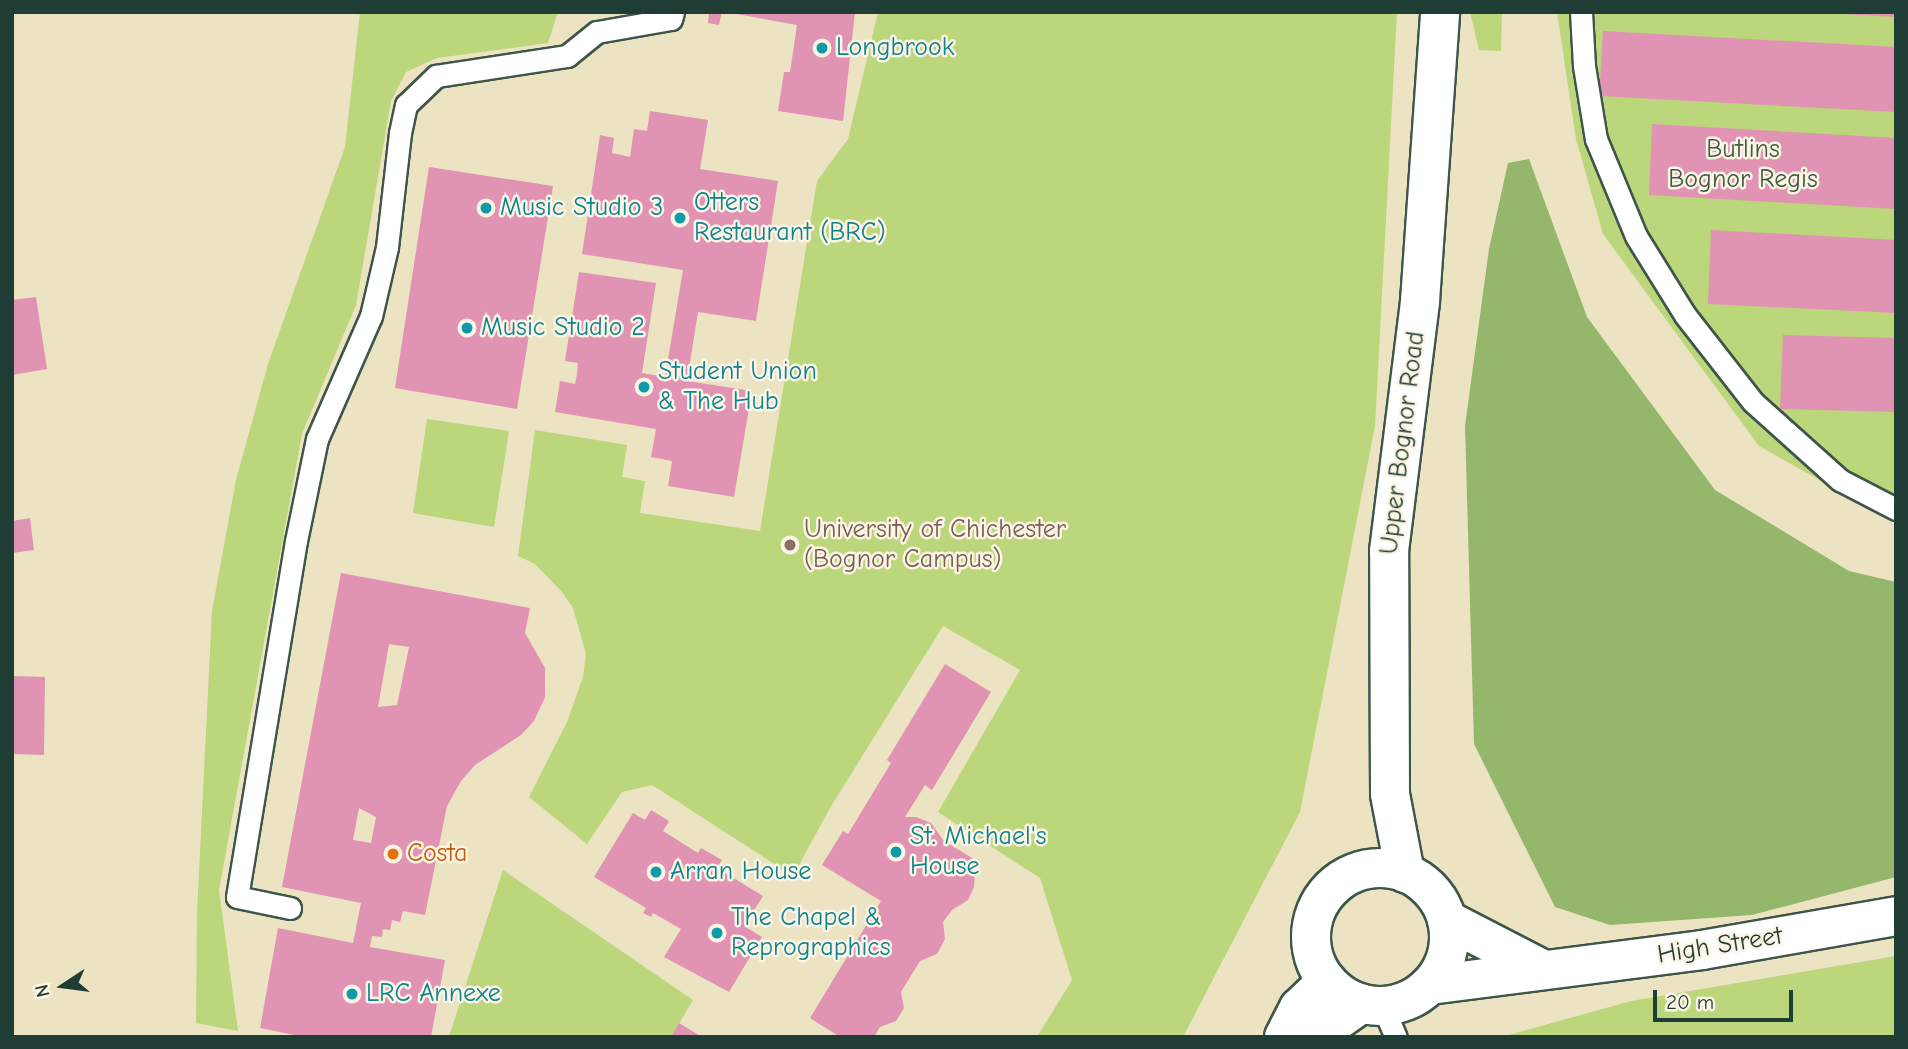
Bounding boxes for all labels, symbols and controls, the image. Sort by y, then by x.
place label: Longbrook [836,32,954,64]
marker: Longbrook [814,40,830,56]
park label: Butlins Bognor Regis [1668,134,1818,196]
place label: Otters Restaurant (BRC) [694,187,886,248]
place label: Music Studio 3 [500,192,663,224]
marker: Music Studio 3 [478,200,494,216]
marker: Otters Restaurant (BRC) [672,210,688,226]
place label: Music Studio 2 [481,312,645,344]
marker: Music Studio 2 [459,320,475,336]
street label: Upper Bognor Road [1374,330,1432,556]
place label: Student Union & The Hub [658,356,817,418]
marker: Student Union & The Hub [636,379,652,395]
place label: University of Chichester (Bognor Campus) [804,514,1066,576]
marker: University of Chichester (Bognor Campus) [782,537,798,553]
place label: St. Michael's House [910,821,1047,882]
place label: Costa [407,838,467,870]
marker: St. Michael's House [888,844,904,860]
marker: Costa [385,846,401,862]
place label: Arran House [670,856,811,888]
marker: Arran House [648,864,664,880]
place label: The Chapel & Reprographics [731,902,891,964]
street label: High Street [1655,921,1785,971]
marker: The Chapel & Reprographics [709,925,725,941]
north arrow [28,951,98,1021]
scale bar [1656,976,1796,1020]
place label: LRC Annexe [366,978,501,1010]
text: N [30,982,55,999]
marker: LRC Annexe [344,986,360,1002]
text: 20 m [1666,990,1714,1014]

